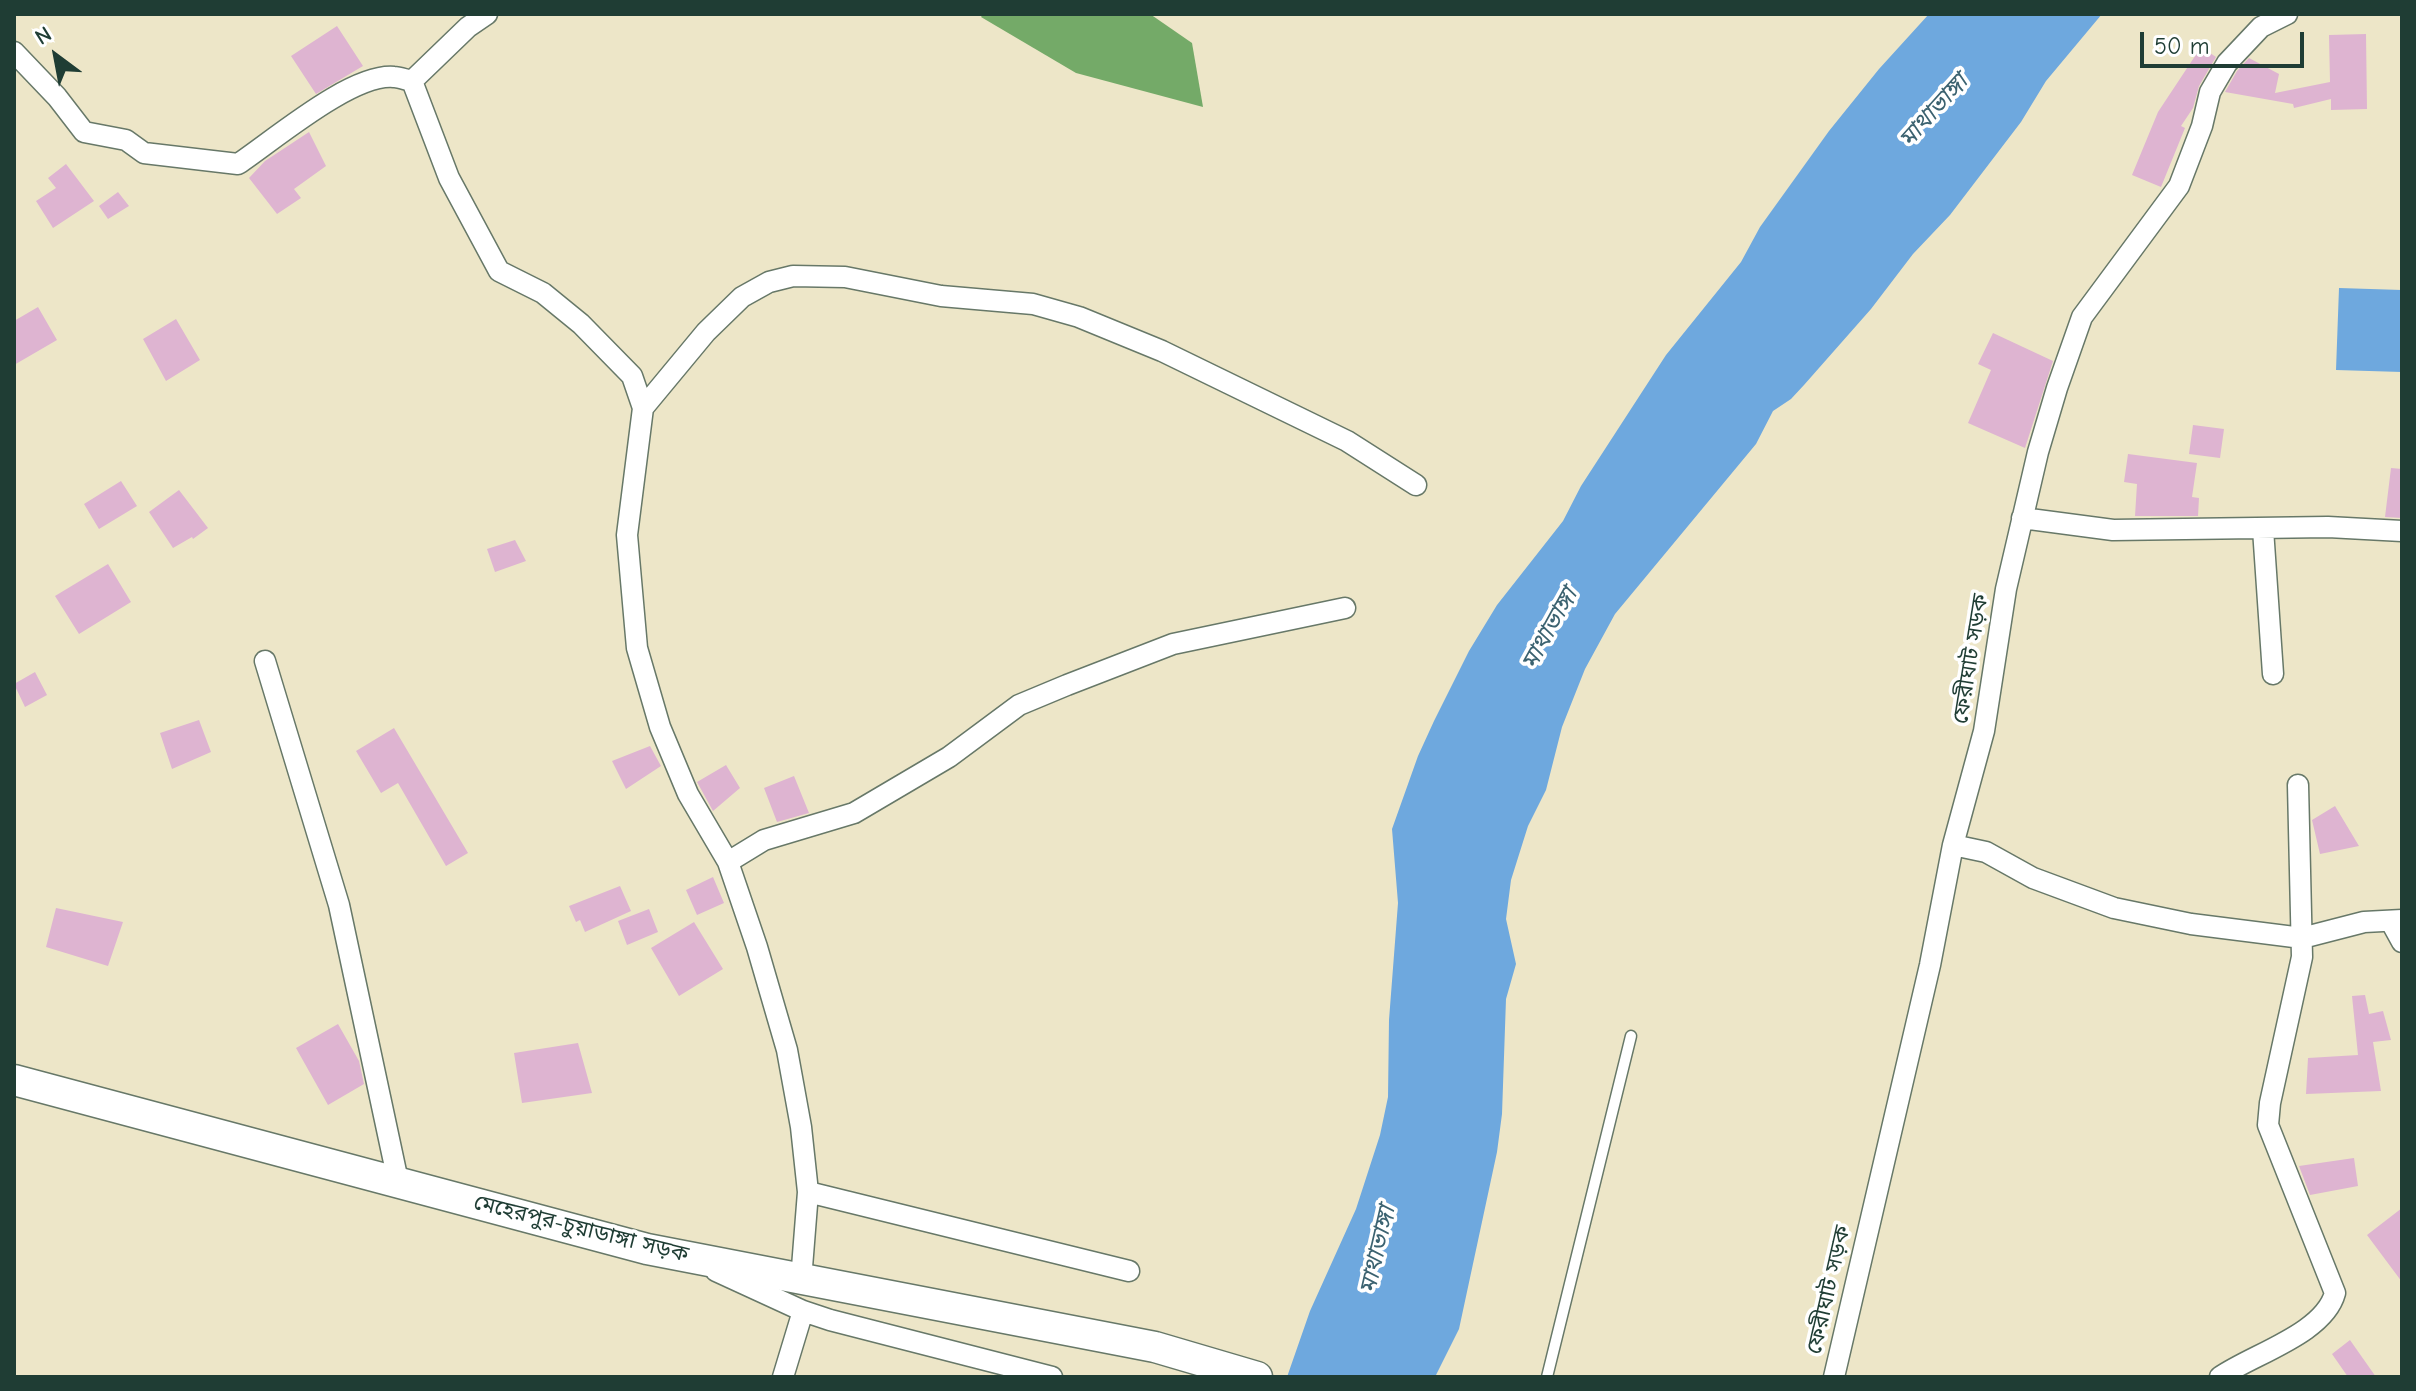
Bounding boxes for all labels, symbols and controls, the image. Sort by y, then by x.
north arrow [16,16,96,96]
scale bar [2144,16,2308,66]
text: N [30,21,56,50]
text: 50 m [2154,32,2210,60]
water label: মাথাভাঙ্গা [1894,68,1974,154]
water label: মাথাভাঙ্গা [1516,583,1584,675]
street label: ফেরীঘাট সড়ক [1948,592,1994,726]
street label: মেহেরপুর-চুয়াডাঙ্গা সড়ক [471,1190,691,1268]
water label: মাথাভাঙ্গা [1354,1203,1402,1297]
street label: ফেরীঘাট সড়ক [1801,1223,1857,1357]

